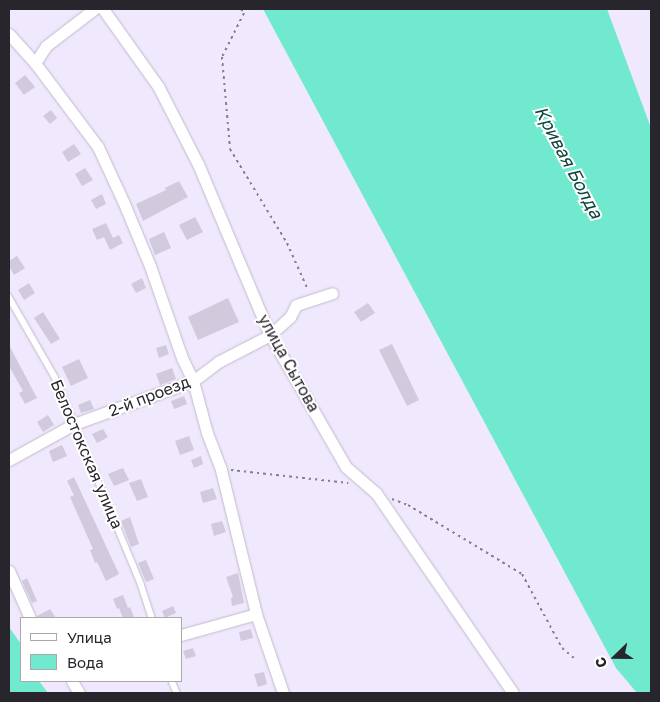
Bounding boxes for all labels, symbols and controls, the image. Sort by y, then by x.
water label: Кривая Болда [530,102,608,222]
street label: улица Сытова [254,311,324,415]
street label: 2-й проезд [106,372,192,420]
street label: Белостокская улица [47,376,127,532]
legend [20,617,182,682]
text: Улица [67,628,112,646]
north arrow [590,632,640,682]
text: Вода [67,653,104,671]
text: С [591,655,610,671]

